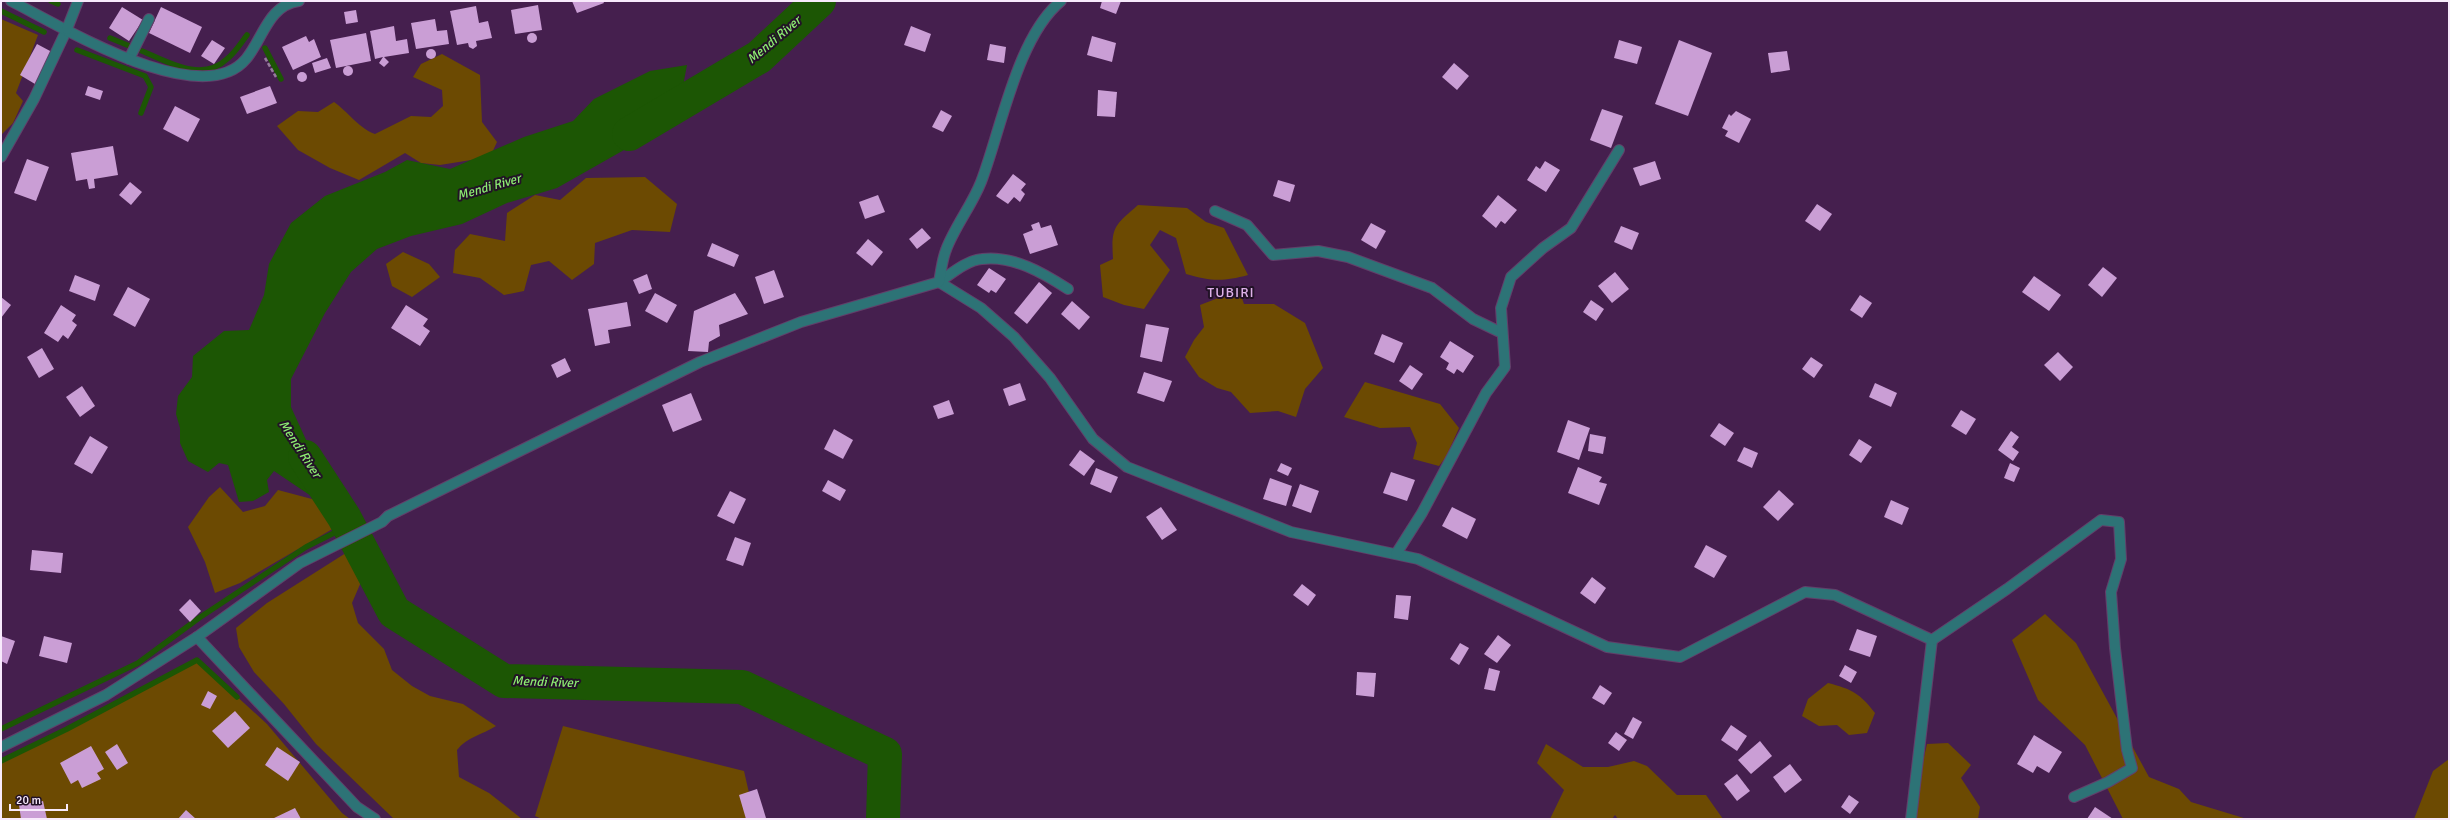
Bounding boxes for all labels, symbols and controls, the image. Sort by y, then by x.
water label: Mendi River [744,11,806,67]
water label: Mendi River [455,170,525,204]
district label: TUBIRI [1207,284,1255,301]
water label: Mendi River [275,417,326,483]
water label: Mendi River [512,673,580,691]
scale bar [10,786,67,812]
text: 20 m [16,793,41,808]

